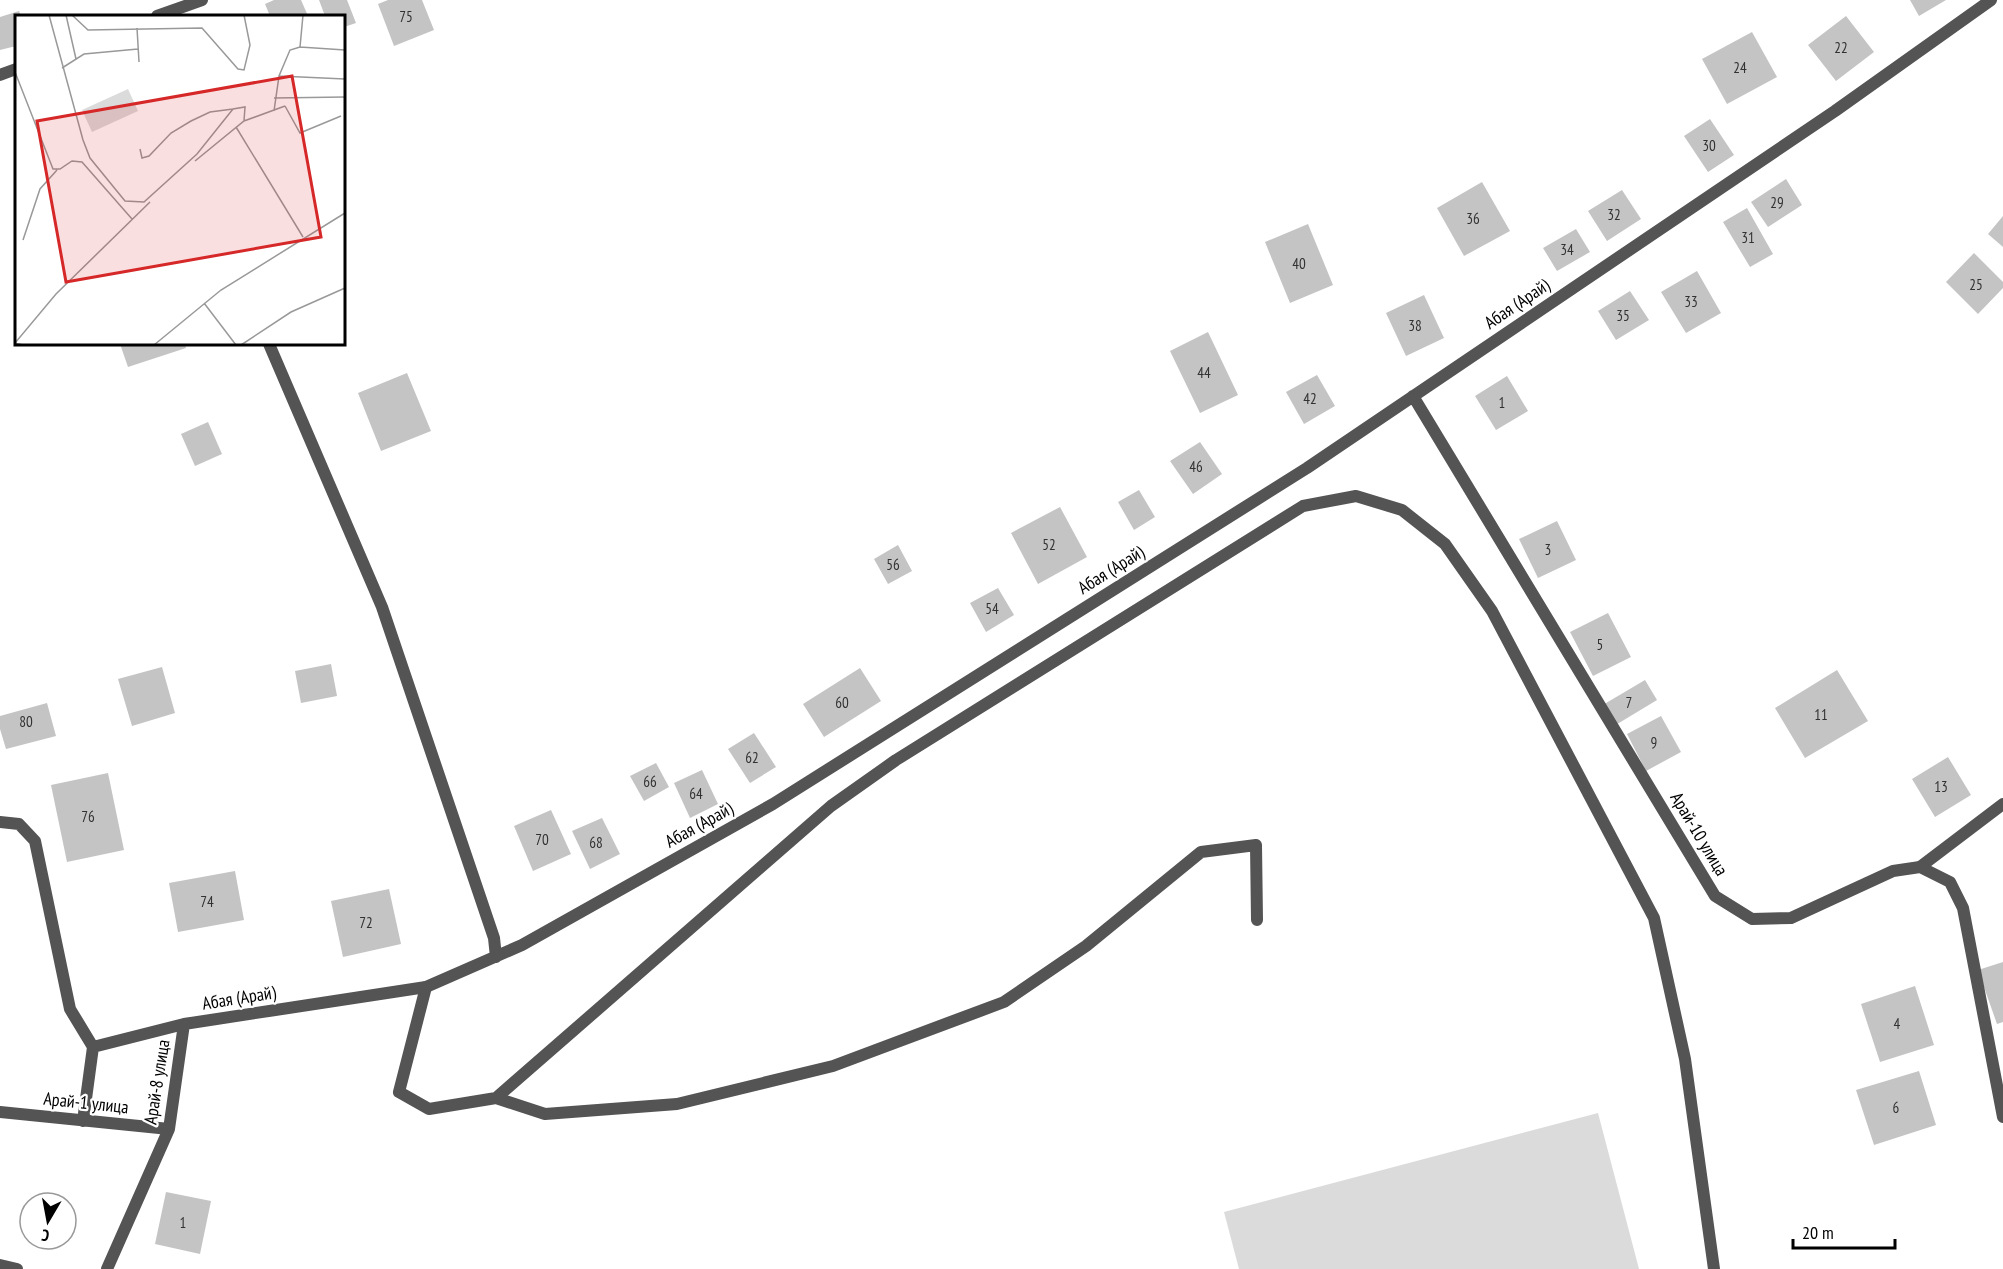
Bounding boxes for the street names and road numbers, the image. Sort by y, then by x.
street label: Абая (Арай) [1480,273,1555,334]
street label: Абая (Арай) [1073,540,1149,599]
street label: Арай-10 улица [1665,788,1733,880]
street label: Абая (Арай) [661,796,737,853]
street label: Абая (Арай) [201,980,278,1015]
street label: Арай-8 улица [138,1038,175,1126]
street label: Арай-1 улица [42,1087,130,1118]

